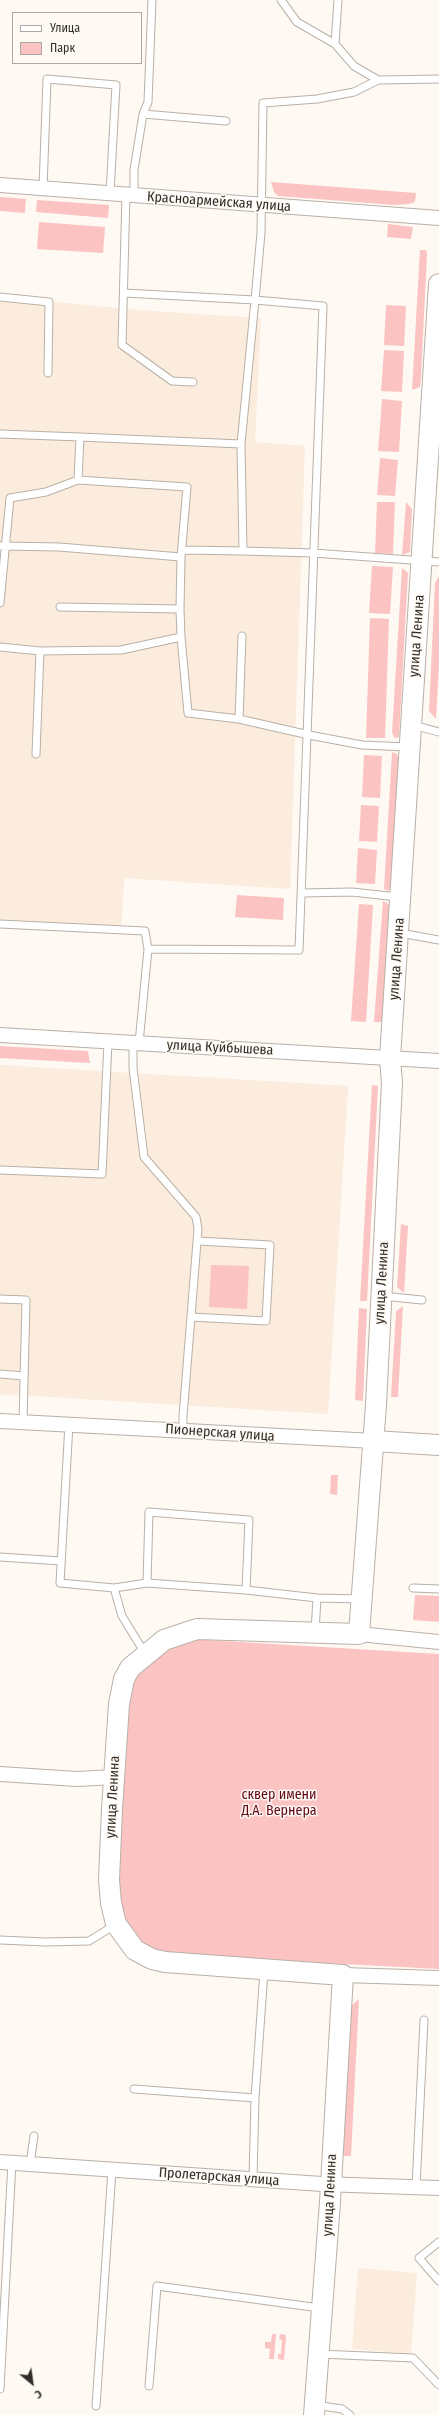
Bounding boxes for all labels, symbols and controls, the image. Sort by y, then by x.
legend [12,12,142,64]
text: Улица [50,21,80,35]
text: Парк [50,41,75,55]
street label: Красноармейская улица [147,189,291,215]
street label: улица Ленина [406,594,428,678]
street label: улица Ленина [386,917,408,1001]
street label: улица Куйбышева [166,1037,274,1059]
street label: улица Ленина [371,1241,393,1325]
street label: Пионерская улица [165,1421,275,1445]
street label: улица Ленина [102,1755,124,1839]
park label: сквер имени Д.А. Вернера [241,1787,317,1820]
street label: улица Ленина [319,2153,341,2237]
street label: Пролетарская улица [158,2164,280,2190]
north arrow [12,2363,52,2403]
text: С [32,2387,44,2401]

